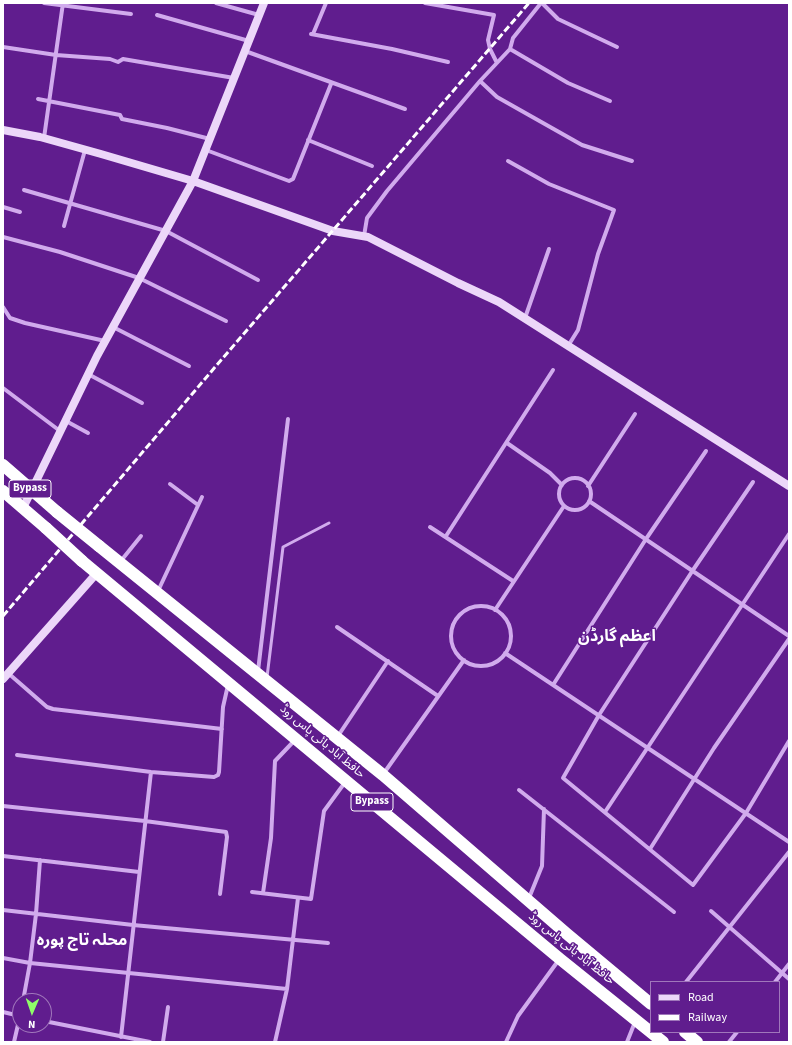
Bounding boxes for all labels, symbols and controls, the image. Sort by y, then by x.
road number: Bypass [9,480,51,498]
district label: اعظم گارڈن [578,627,656,647]
street label: حافظ آباد بائی پاس روڈ [277,702,367,782]
road number: Bypass [351,793,393,811]
street label: حافظ آباد بائی پاس روڈ [525,910,617,988]
district label: محلہ تاج پورہ [37,931,127,951]
legend [650,981,780,1033]
text: Road [688,989,714,1006]
north arrow [12,993,52,1033]
text: Railway [688,1009,727,1026]
text: N [28,1017,36,1032]

